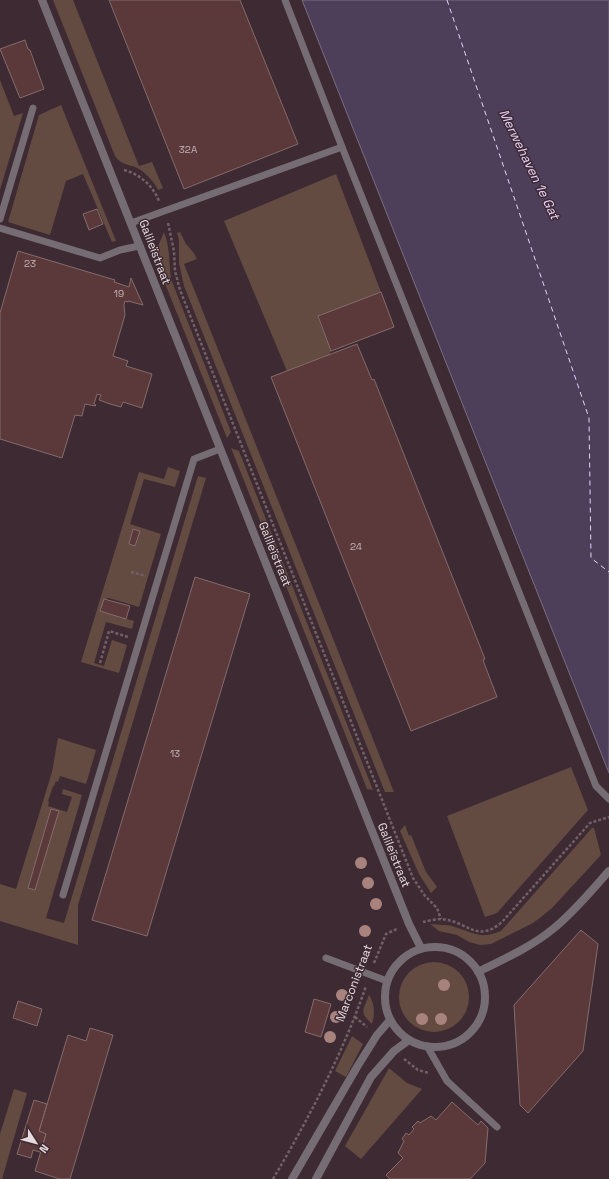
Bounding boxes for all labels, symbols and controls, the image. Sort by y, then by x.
water label: Merwehaven 1e Gat [495,106,564,223]
house number: 32A [179,143,198,156]
street label: Galileïstraat [135,217,175,287]
house number: 23 [24,257,36,270]
house number: 19 [114,287,124,300]
street label: Galileïstraat [255,519,295,589]
house number: 24 [350,540,362,553]
house number: 13 [170,747,180,760]
street label: Galileïstraat [374,820,414,890]
street label: Marconistraat [332,942,376,1024]
north arrow [16,1123,56,1163]
text: N [36,1142,52,1156]

